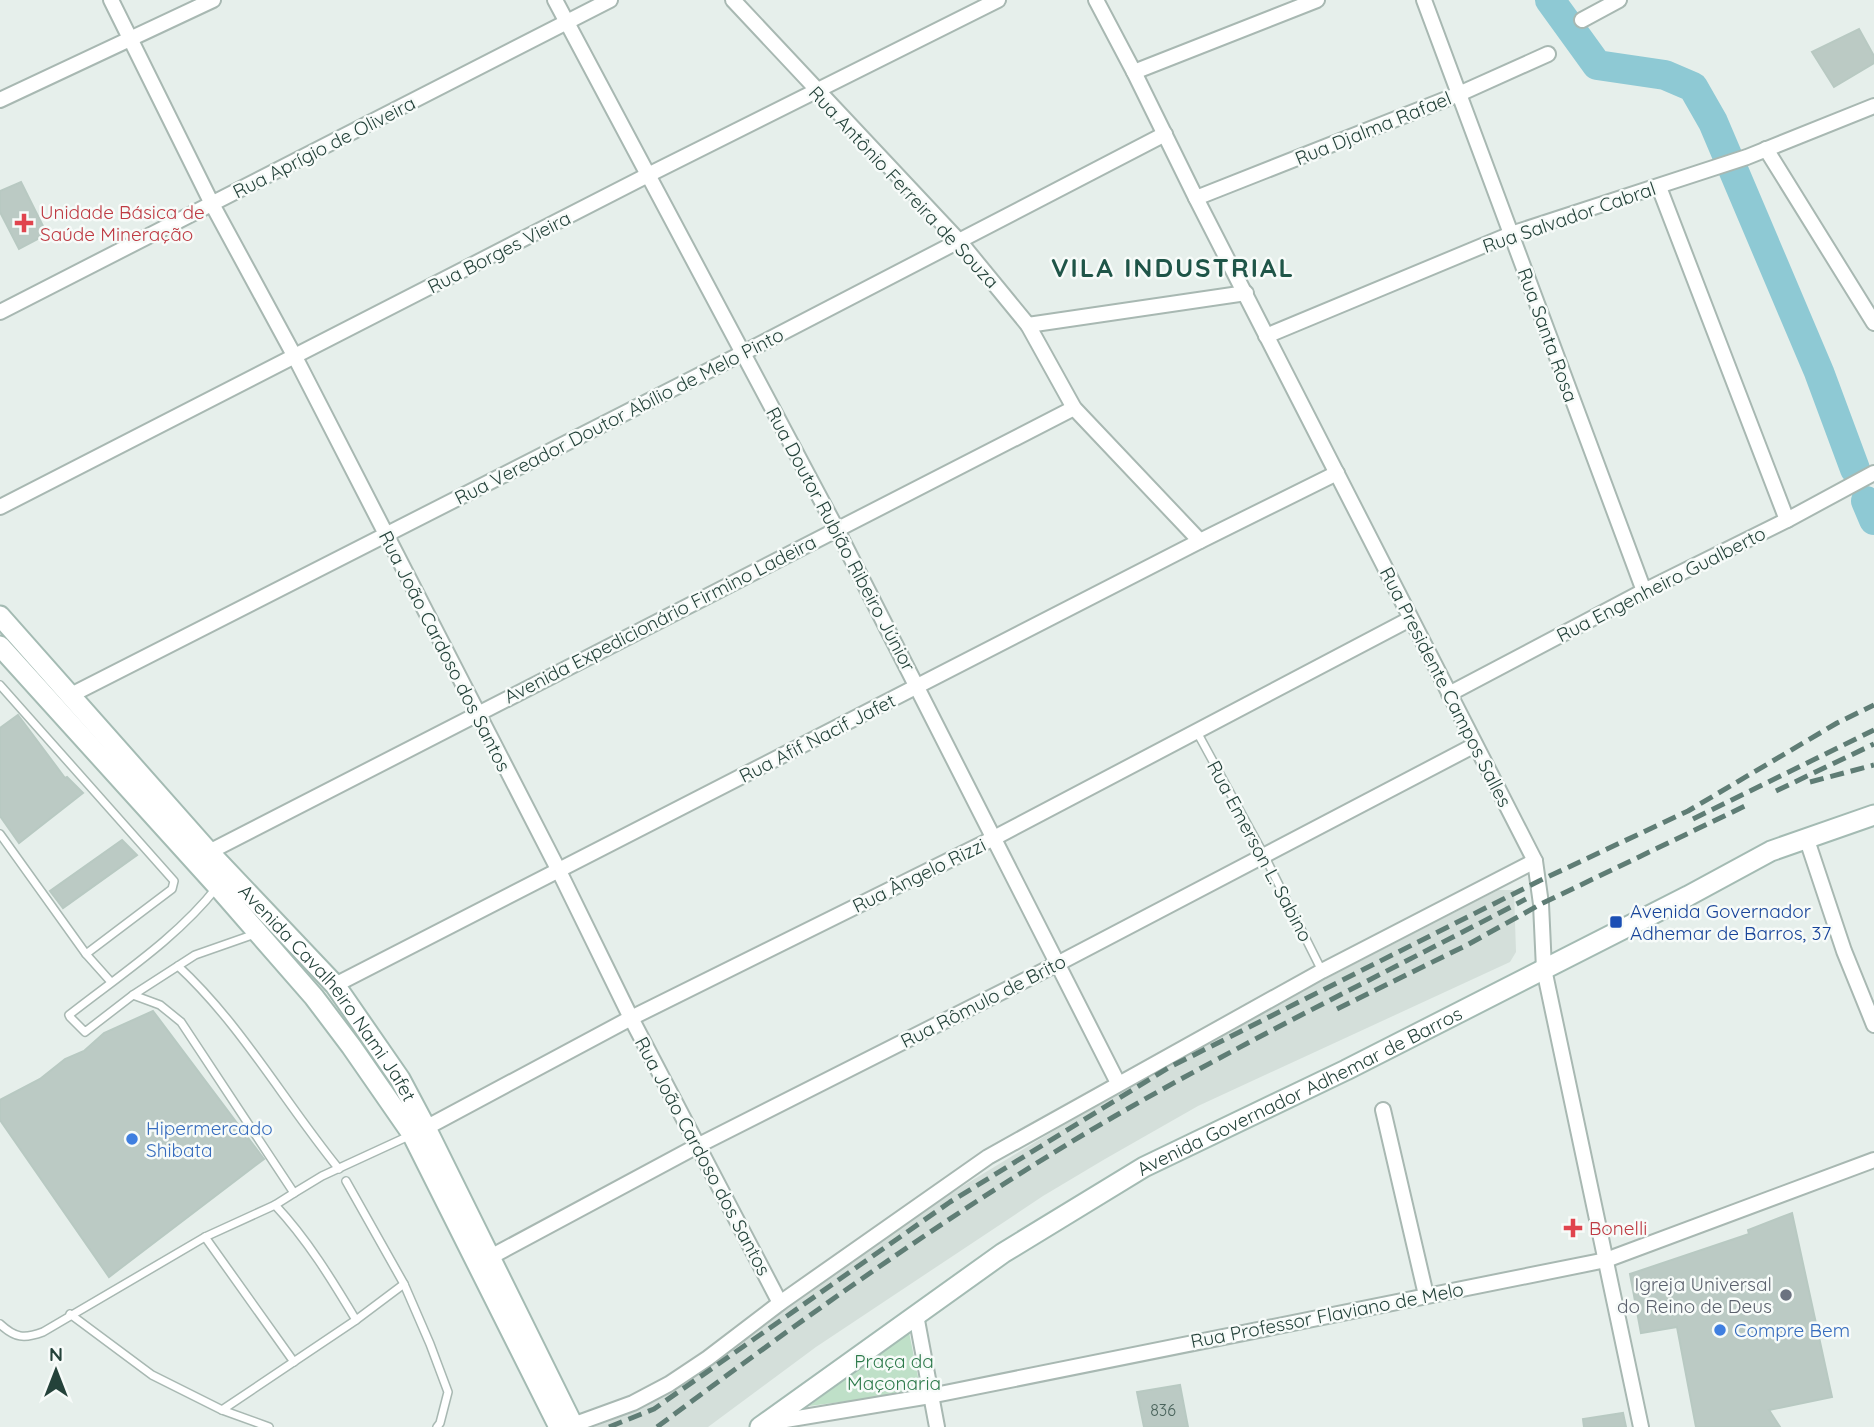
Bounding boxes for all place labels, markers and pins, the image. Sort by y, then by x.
place label: Unidade Básica de Saúde Mineração [40,200,205,246]
marker: Unidade Básica de Saúde Mineração [14,213,34,233]
place label: Avenida Governador Adhemar de Barros, 37 [1630,899,1831,945]
marker: Avenida Governador Adhemar de Barros, 37 [1608,914,1624,930]
place label: Hipermercado Shibata [146,1116,273,1162]
marker: Hipermercado Shibata [124,1131,140,1147]
place label: Bonelli [1589,1216,1647,1240]
marker: Bonelli [1563,1218,1583,1238]
place label: Igreja Universal do Reino de Deus [1617,1272,1772,1318]
marker: Igreja Universal do Reino de Deus [1778,1287,1794,1303]
place label: Compre Bem [1734,1318,1850,1342]
marker: Compre Bem [1712,1322,1728,1338]

